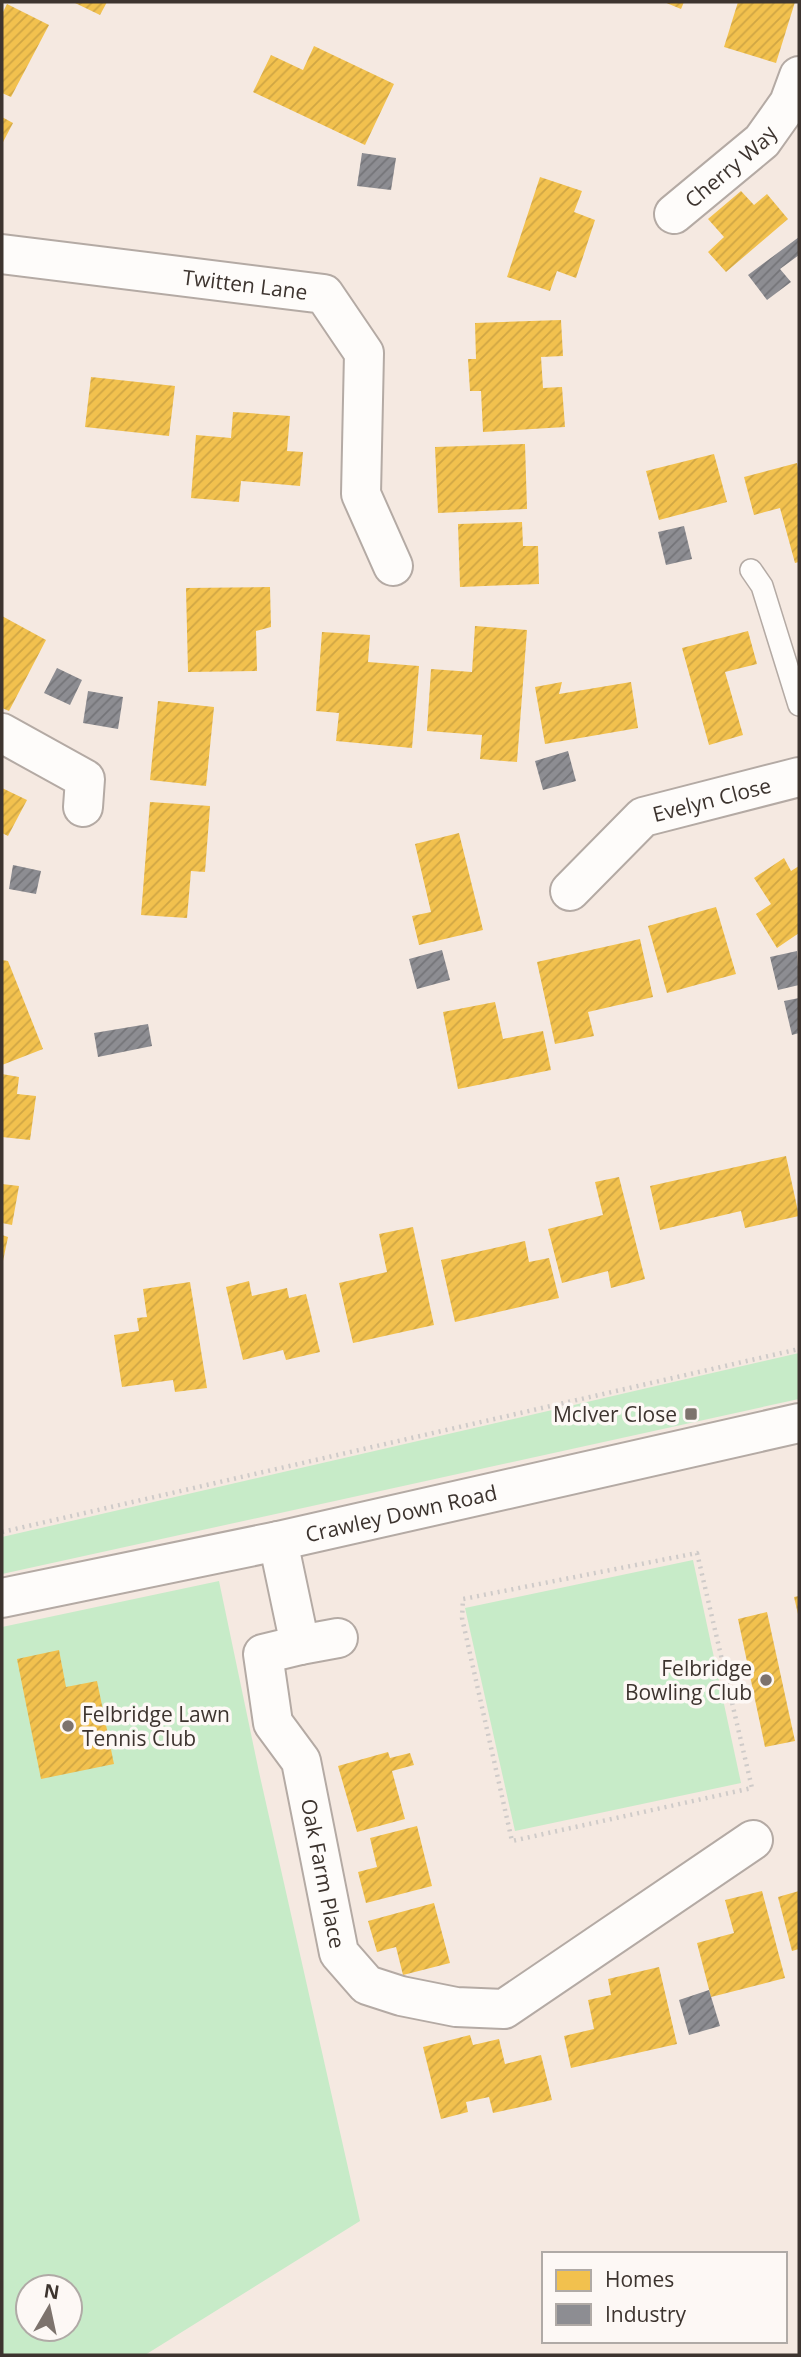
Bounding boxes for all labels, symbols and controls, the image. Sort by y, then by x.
street label: Cherry Way [679,119,783,214]
street label: Twitten Lane [181,263,309,306]
street label: Evelyn Close [650,771,774,828]
place label: McIver Close [553,1400,677,1428]
marker: McIver Close [683,1406,699,1422]
street label: Crawley Down Road [303,1478,500,1548]
place label: Felbridge Bowling Club [625,1654,752,1706]
marker: Felbridge Bowling Club [758,1672,774,1688]
place label: Felbridge Lawn Tennis Club [82,1700,230,1752]
marker: Felbridge Lawn Tennis Club [60,1718,76,1734]
street label: Oak Farm Place [295,1796,352,1951]
legend [542,2252,787,2343]
text: Homes [605,2265,674,2293]
north arrow [14,2273,84,2343]
text: N [42,2277,61,2305]
text: Industry [605,2300,687,2328]

